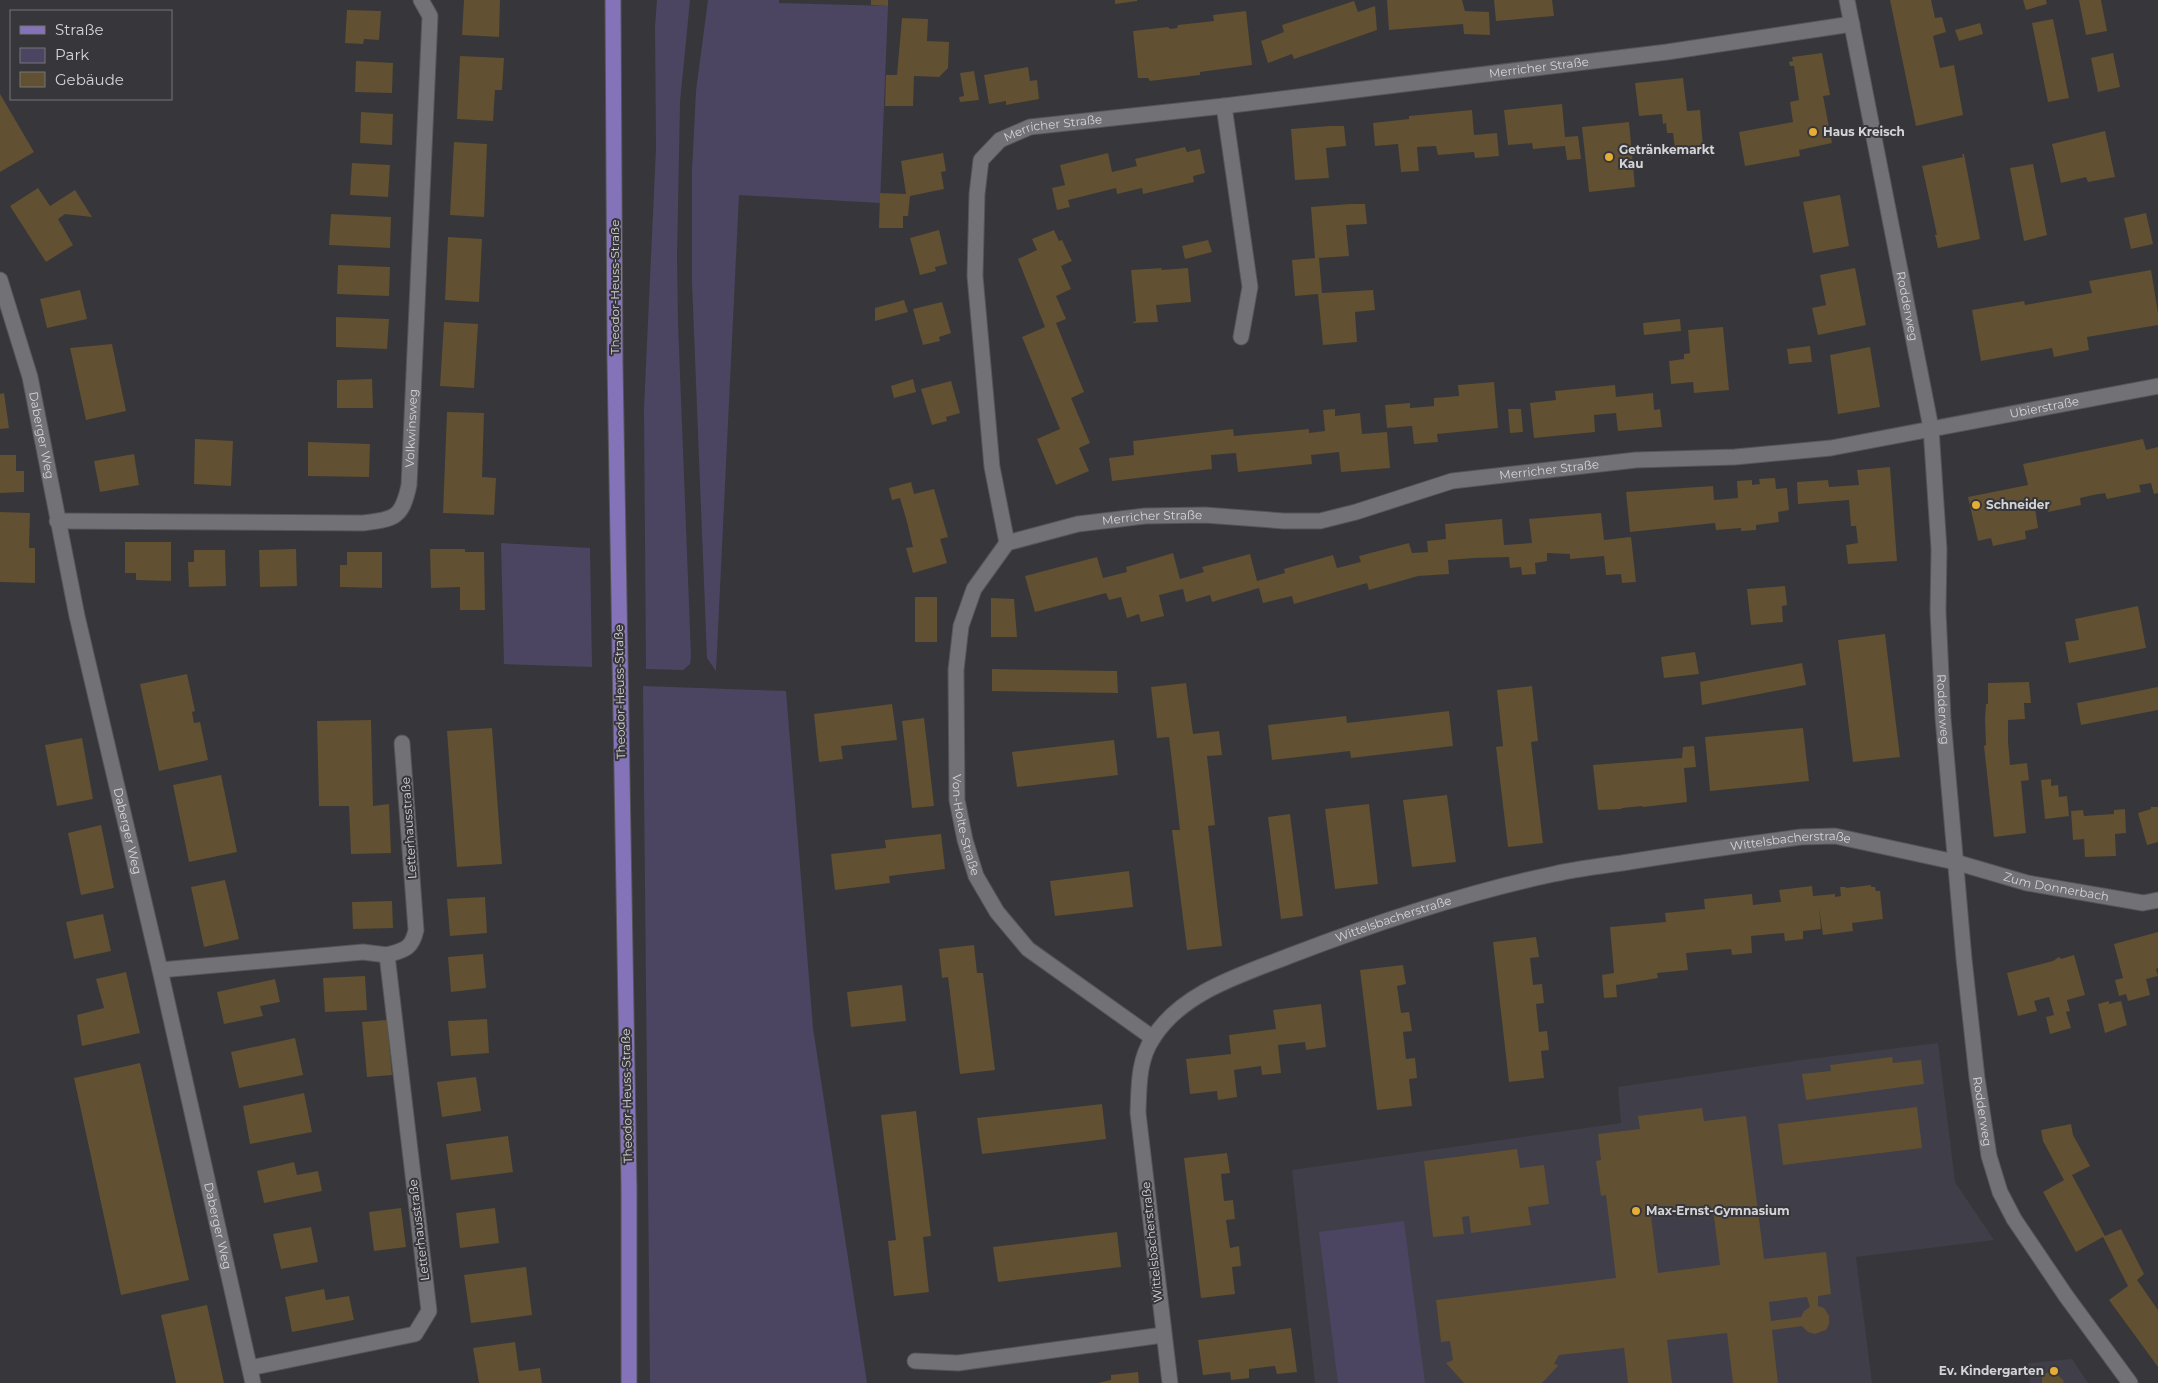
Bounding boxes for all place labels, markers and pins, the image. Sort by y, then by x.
place label: Haus Kreisch [1823,124,1905,139]
marker: Haus Kreisch [1807,126,1819,138]
place label: Getränkemarkt Kau [1619,142,1716,171]
marker: Getränkemarkt Kau [1603,151,1615,163]
place label: Schneider [1986,497,2050,512]
marker: Schneider [1970,499,1982,511]
place label: Max-Ernst-Gymnasium [1646,1203,1789,1218]
marker: Max-Ernst-Gymnasium [1630,1205,1642,1217]
place label: Ev. Kindergarten [1939,1363,2044,1378]
marker: Ev. Kindergarten [2048,1365,2060,1377]

